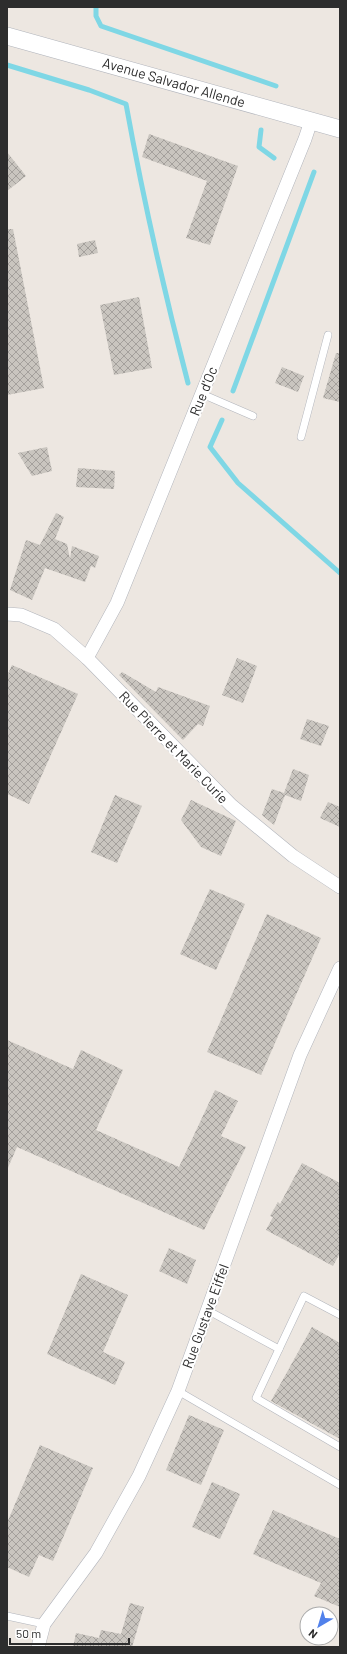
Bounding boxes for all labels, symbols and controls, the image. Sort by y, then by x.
street label: Avenue Salvador Allende [101,53,247,111]
street label: Rue d'Oc [185,364,221,418]
street label: Rue Pierre et Marie Curie [116,687,232,807]
street label: Rue Gustave Eiffel [178,1261,232,1371]
north arrow [299,1606,339,1646]
scale bar [10,1620,129,1646]
text: 50 m [16,1626,41,1640]
text: N [306,1627,319,1642]

